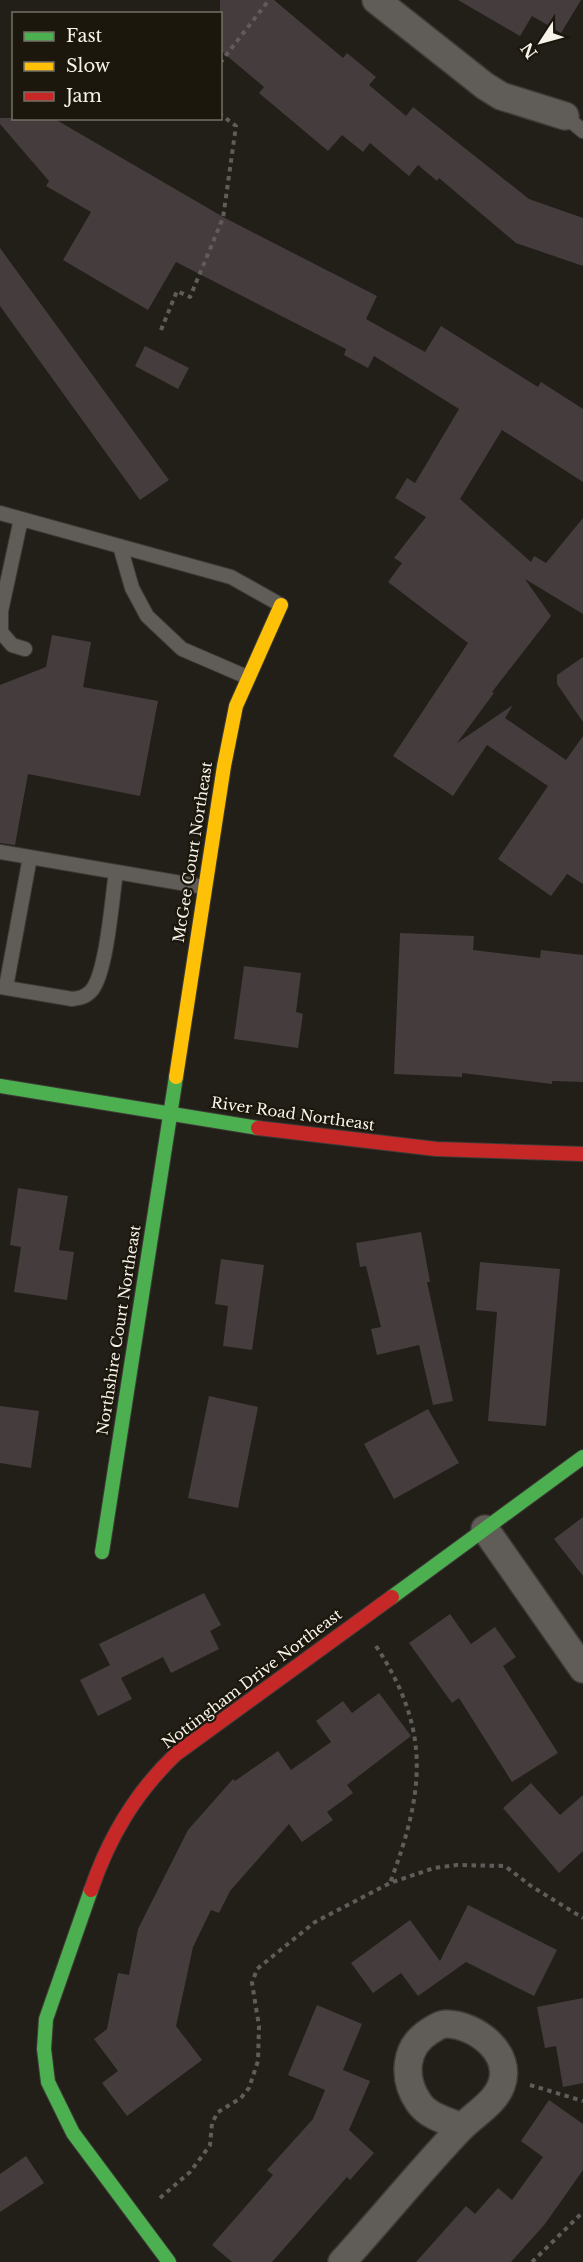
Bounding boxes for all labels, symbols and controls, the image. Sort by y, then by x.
legend [12,12,222,120]
north arrow [511,12,571,72]
text: Fast [66,25,103,47]
text: N [516,39,541,63]
text: Slow [66,55,111,77]
text: Jam [64,85,102,107]
street label: McGee Court Northeast [169,760,216,944]
street label: River Road Northeast [210,1093,376,1134]
street label: Northshire Court Northeast [92,1223,145,1436]
street label: Nottingham Drive Northeast [158,1605,346,1752]

